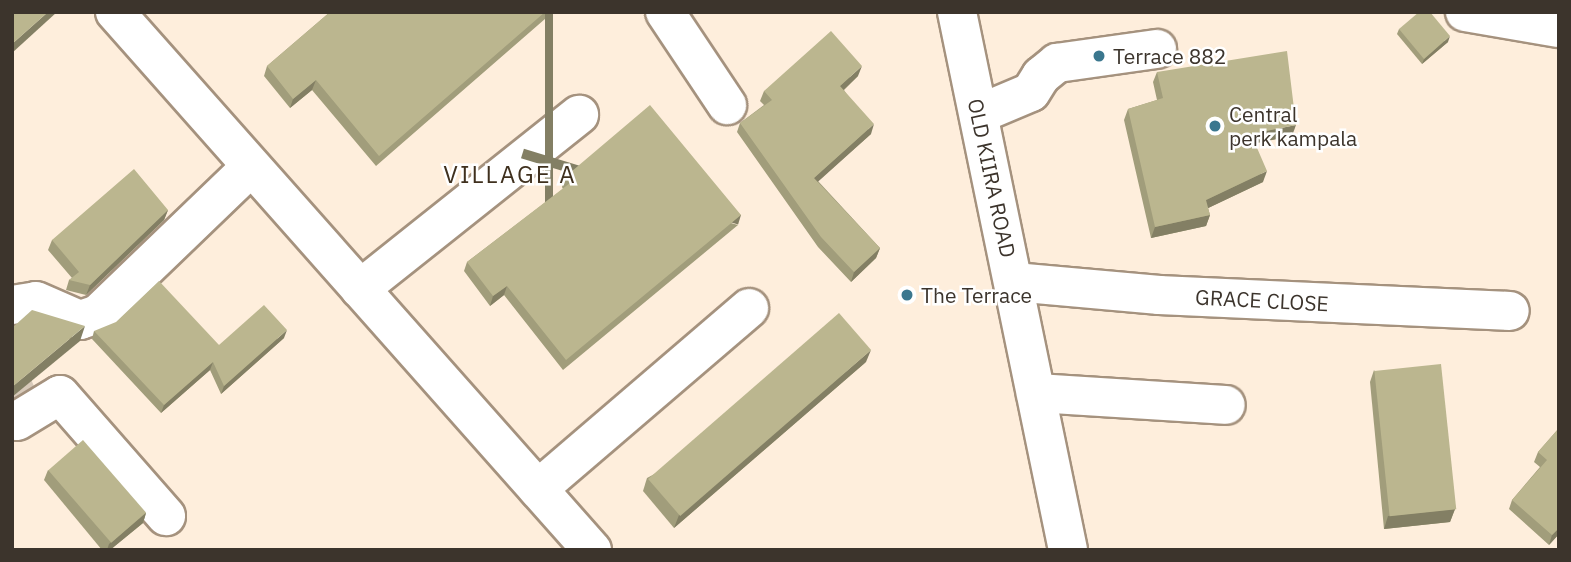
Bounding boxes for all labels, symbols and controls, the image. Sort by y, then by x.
place label: Terrace 882 [1113,43,1226,69]
marker: Terrace 882 [1091,48,1107,64]
street label: OLD KIIRA ROAD [963,96,1021,260]
place label: Central perk kampala [1229,101,1357,151]
marker: Central perk kampala [1207,118,1223,134]
district label: VILLAGE A [444,161,576,189]
place label: The Terrace [921,282,1032,308]
street label: GRACE CLOSE [1195,284,1329,316]
marker: The Terrace [899,287,915,303]

